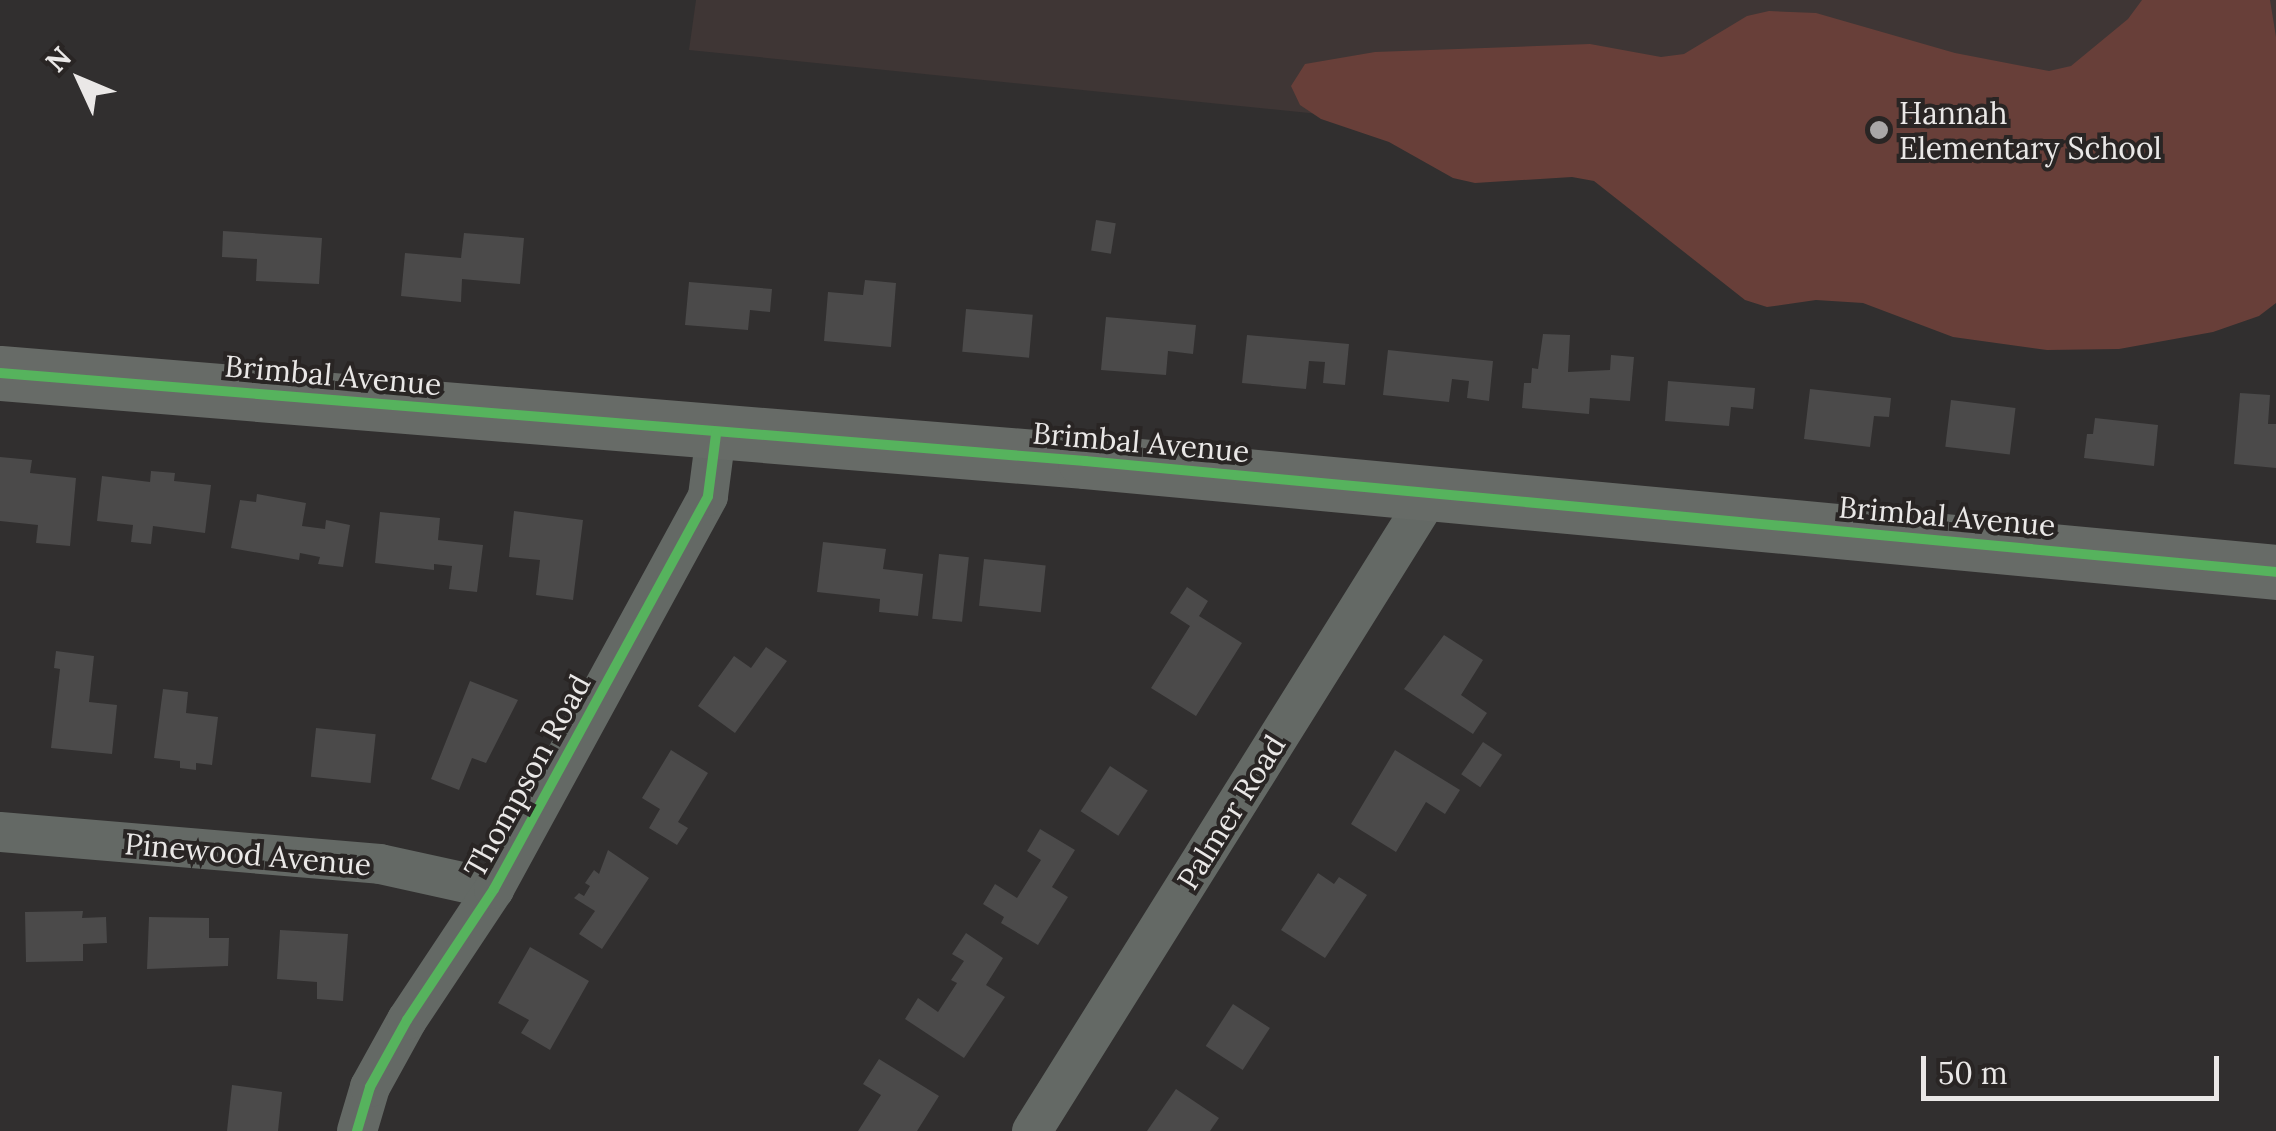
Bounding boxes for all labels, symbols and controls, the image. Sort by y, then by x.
north arrow [30,30,130,130]
text: N [38,39,79,79]
place label: Hannah Elementary School [1899,95,2162,166]
marker: Hannah Elementary School [1868,119,1890,141]
street label: Brimbal Avenue [223,348,443,402]
street label: Brimbal Avenue [1031,415,1251,469]
street label: Brimbal Avenue [1837,489,2057,543]
street label: Thompson Road [456,668,598,884]
street label: Palmer Road [1169,728,1293,896]
street label: Pinewood Avenue [123,825,373,883]
scale bar [1926,1036,2224,1098]
text: 50 m [1938,1054,2008,1092]

